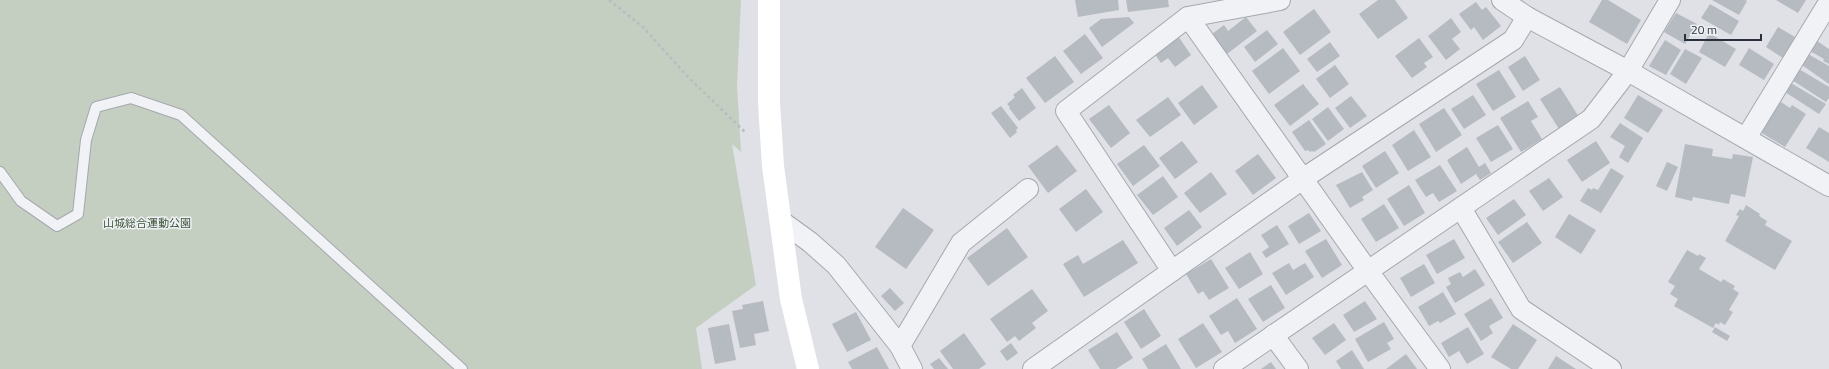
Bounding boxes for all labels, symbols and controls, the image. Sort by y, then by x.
scale bar [1685,16,1761,42]
text: 20 m [1691,20,1717,39]
park label: 山城総合運動公園 [103,215,191,231]

